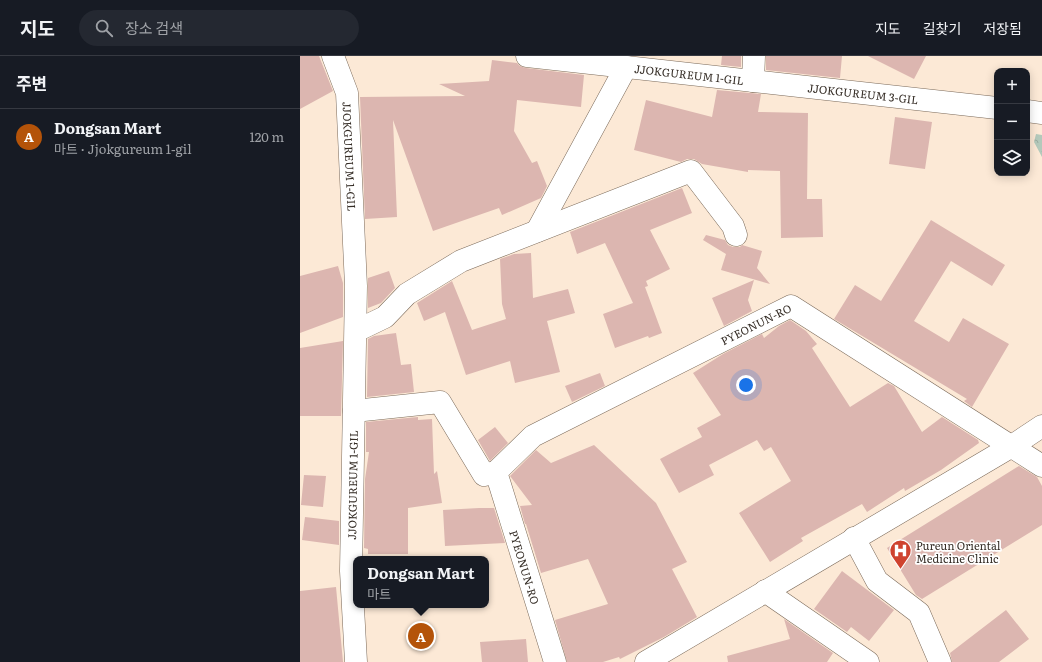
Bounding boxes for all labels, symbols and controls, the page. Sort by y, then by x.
search box [79,10,359,46]
text: 지도 [20,14,55,42]
text: 장소 검색 [125,16,183,39]
icon: search [93,17,115,39]
text: 지도 [875,18,901,38]
text: 길찾기 [923,18,961,38]
text: 저장됨 [983,18,1022,38]
street label: JJOKGUREUM 1-GIL [633,60,745,88]
map controls [994,68,1030,176]
button: + [994,68,1030,104]
text: 주변 [16,70,47,95]
street label: JJOKGUREUM 3-GIL [807,79,919,107]
street label: JJOKGUREUM 1-GIL [339,101,361,212]
button: − [994,104,1030,140]
text: Dongsan Mart [54,116,161,139]
text: A [24,127,34,146]
text: 120 m [249,127,284,146]
text: 마트 · Jjokgureum 1-gil [54,139,192,158]
button: layers [994,140,1030,176]
street label: PYEONUN-RO [718,299,794,348]
your location [736,375,756,395]
street label: JJOKGUREUM 1-GIL [343,430,361,540]
street label: PYEONUN-RO [506,528,544,606]
place label: Pureun Oriental Medicine Clinic [916,537,1001,566]
hospital icon: Pureun Oriental Medicine Clinic [888,538,914,571]
popup [353,556,489,608]
text: Dongsan Mart [367,561,475,584]
text: 마트 [367,584,391,603]
pin: A [408,621,434,651]

